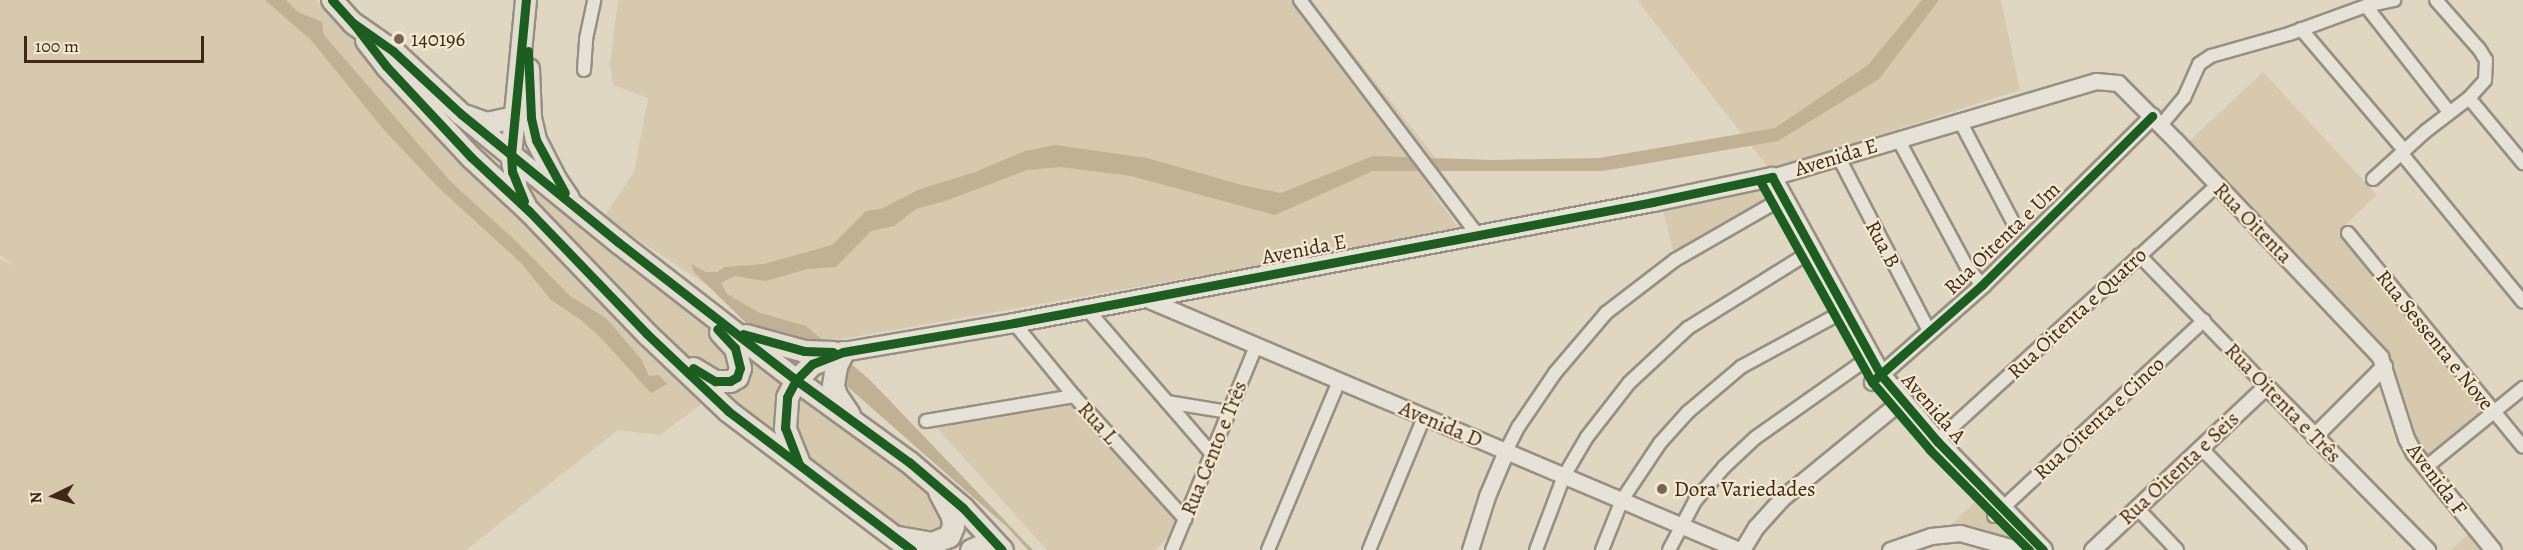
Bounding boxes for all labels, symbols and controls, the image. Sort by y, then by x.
scale bar [27,24,207,62]
place label: 140196 [411,26,465,52]
marker: 140196 [392,32,406,46]
text: 100 m [35,34,79,58]
street label: Avenida E [1792,132,1880,182]
street label: Rua Oitenta e Um [1939,176,2065,300]
street label: Rua Oitenta [2208,177,2298,269]
street label: Rua B [1860,216,1906,272]
street label: Avenida E [1260,228,1348,270]
street label: Rua Oitenta e Quatro [2002,242,2152,384]
street label: Rua Sessenta e Nove [2371,265,2499,415]
street label: Rua Oitenta e Três [2219,338,2347,468]
street label: Rua Oitenta e Cinco [2028,351,2170,485]
street label: Avenida A [1897,368,1971,448]
street label: Rua Cento e Três [1176,377,1252,519]
street label: Avenida D [1396,395,1486,453]
street label: Rua L [1073,397,1123,449]
street label: Rua Oitenta e Seis [2114,406,2244,530]
street label: Avenida F [2402,438,2472,520]
north arrow [24,466,84,526]
place label: Dora Variedades [1674,476,1815,502]
marker: Dora Variedades [1655,482,1669,496]
text: N [25,491,48,504]

